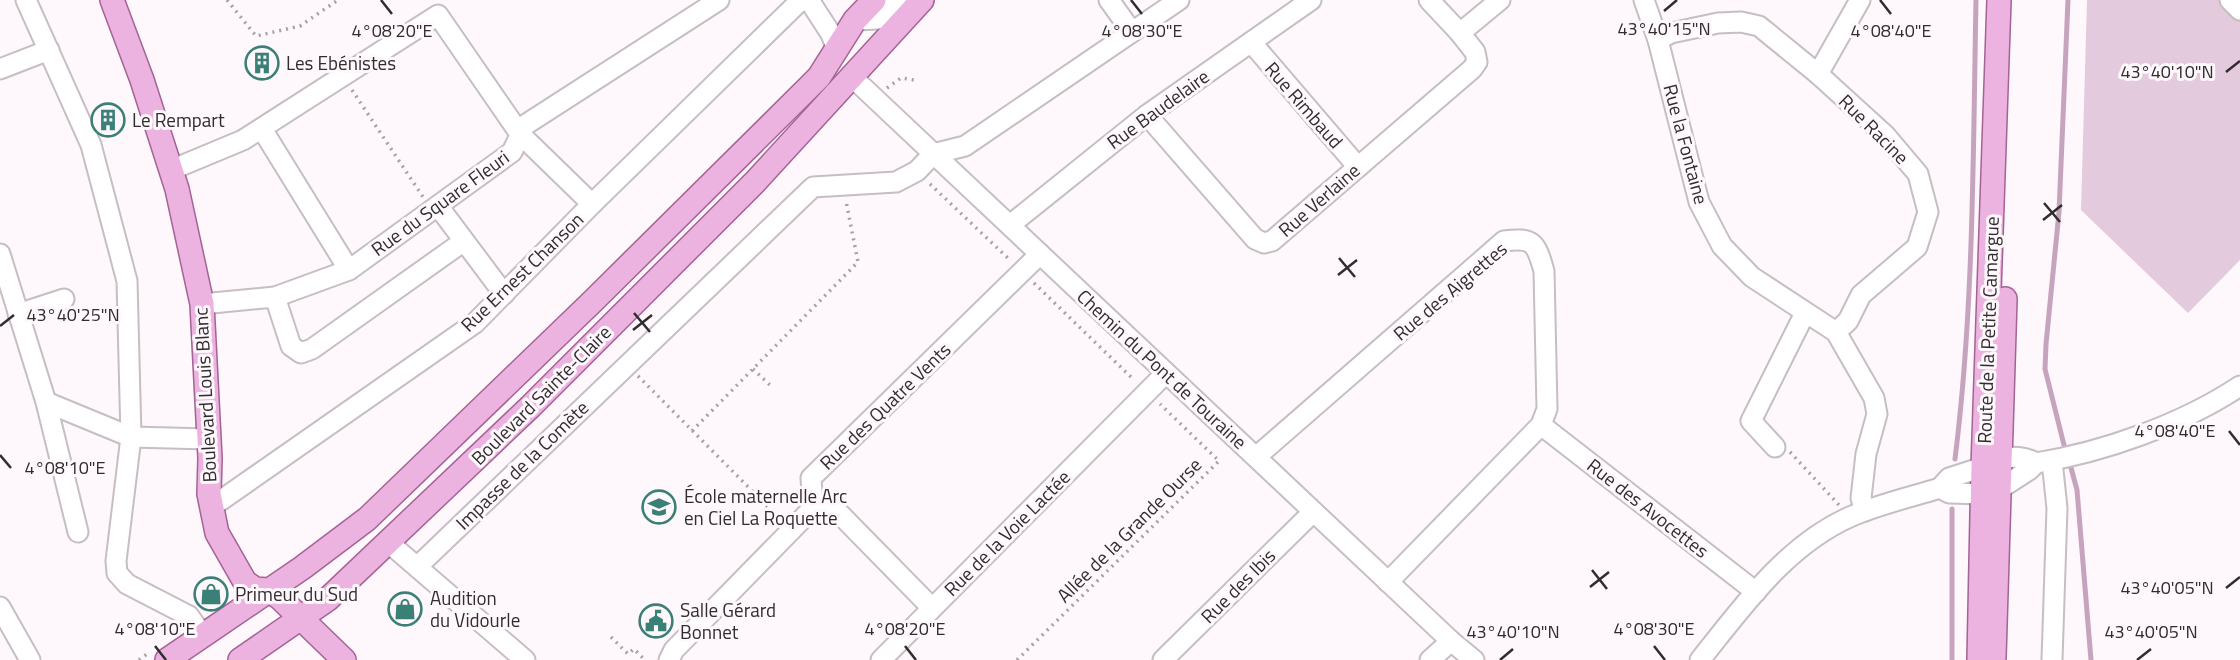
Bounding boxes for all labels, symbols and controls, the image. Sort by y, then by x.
text: 43°40'15"N [1617,15,1711,42]
text: 4°08'20"E [352,17,432,44]
text: 4°08'30"E [1102,17,1182,44]
text: 4°08'40"E [1851,17,1931,44]
building icon: Les Ebénistes [243,44,281,82]
place label: Les Ebénistes [286,48,396,77]
street label: Rue Rimbaud [1258,55,1350,155]
text: 43°40'10"N [2120,58,2214,85]
street label: Rue Baudelaire [1100,61,1215,156]
street label: Rue la Fontaine [1656,80,1716,207]
street label: Rue Racine [1833,87,1916,170]
building icon: Le Rempart [89,101,127,139]
place label: Le Rempart [132,105,225,134]
street label: Rue du Square Fleuri [365,142,515,263]
street label: Rue Verlaine [1271,156,1366,243]
street label: Rue Ernest Chanson [454,205,590,338]
street label: Route de la Petite Camargue [1969,216,2006,444]
street label: Rue des Aigrettes [1386,234,1513,347]
street label: Chemin du Pont de Touraine [1071,282,1254,455]
text: 43°40'25"N [26,301,120,328]
street label: Boulevard Louis Blanc [185,307,224,483]
street label: Boulevard Sainte-Claire [464,318,617,471]
street label: Rue des Quatre Vents [812,335,957,476]
street label: Impasse de la Comète [449,393,595,536]
text: 4°08'40"E [2135,417,2215,444]
street label: Allée de la Grande Ourse [1050,451,1208,609]
street label: Rue des Avocettes [1581,451,1716,565]
text: 4°08'10"E [25,454,105,481]
street label: Rue de la Voie Lactée [937,463,1077,603]
place label: École maternelle Arc en Ciel La Roquette [684,481,847,532]
school or university icon: École maternelle Arc en Ciel La Roquette [640,488,678,526]
street label: Rue des Ibis [1194,541,1282,630]
text: 43°40'05"N [2120,574,2214,601]
shop icon: Primeur du Sud [192,575,230,613]
place label: Primeur du Sud [235,579,358,608]
place label: Audition du Vidourle [430,583,520,634]
shop icon: Audition du Vidourle [386,590,424,628]
place label: Salle Gérard Bonnet [680,595,776,646]
public building icon: Salle Gérard Bonnet [637,602,675,640]
text: 4°08'10"E [115,615,195,642]
text: 4°08'20"E [865,615,945,642]
text: 4°08'30"E [1614,615,1694,642]
text: 43°40'10"N [1466,618,1560,645]
text: 43°40'05"N [2104,618,2198,645]

